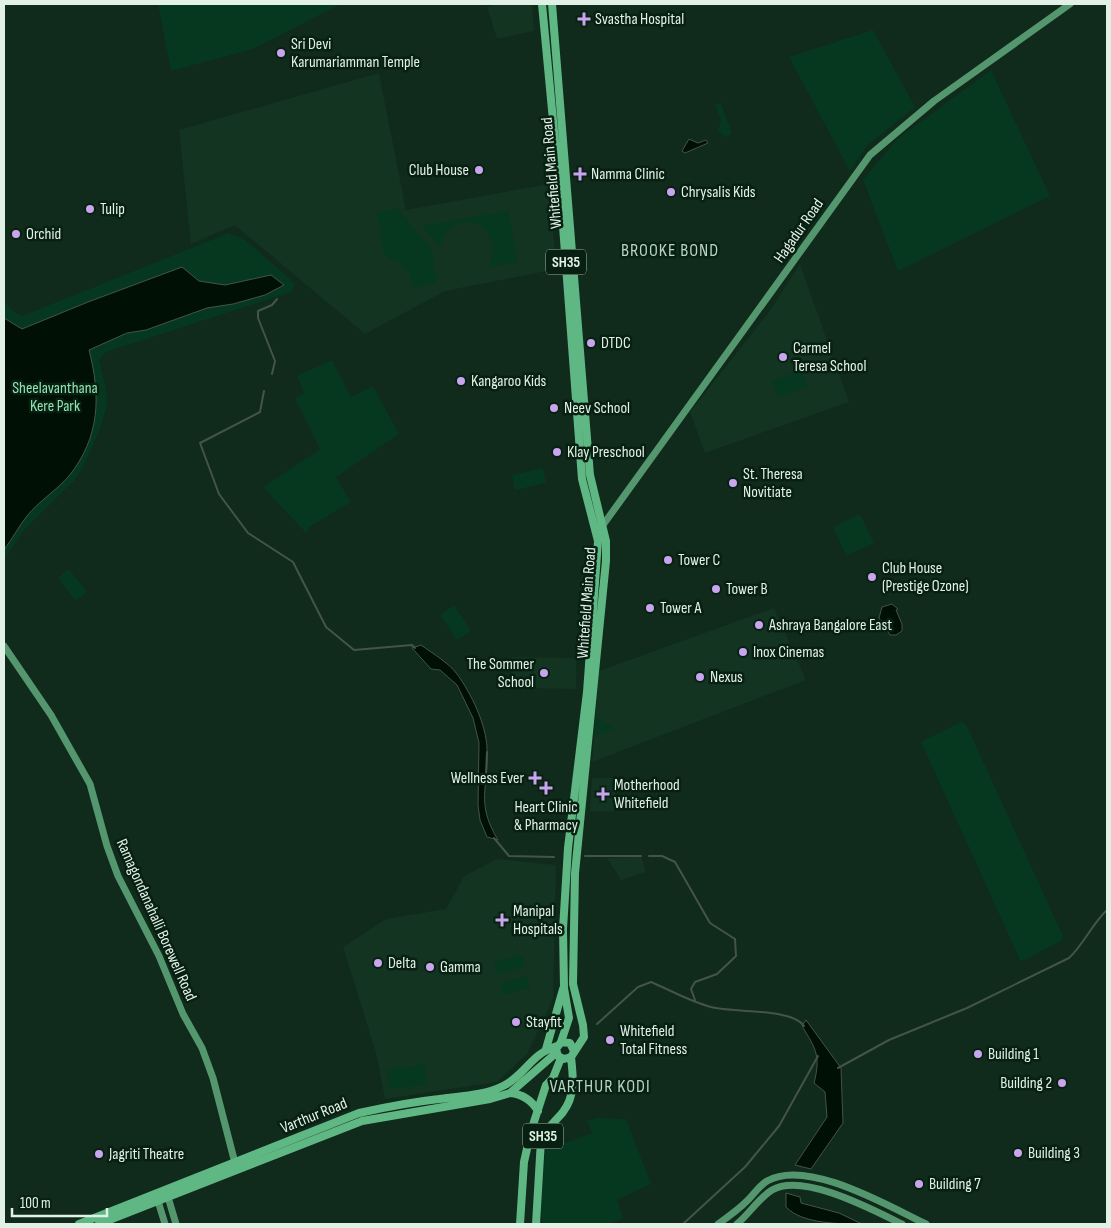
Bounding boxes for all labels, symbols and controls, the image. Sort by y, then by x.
place label: Svastha Hospital [595,10,684,29]
marker: Svastha Hospital [577,12,591,26]
place label: Sri Devi Karumariamman Temple [291,35,420,72]
marker: Sri Devi Karumariamman Temple [275,47,287,59]
street label: Whitefield Main Road [538,117,566,229]
place label: Club House [409,161,469,180]
marker: Club House [473,164,485,176]
place label: Namma Clinic [591,165,665,184]
marker: Namma Clinic [573,167,587,181]
place label: Chrysalis Kids [681,183,756,202]
marker: Chrysalis Kids [665,186,677,198]
street label: Hagadur Road [770,195,828,267]
place label: Tulip [100,200,125,219]
marker: Tulip [84,203,96,215]
place label: Orchid [26,225,61,244]
marker: Orchid [10,228,22,240]
district label: BROOKE BOND [621,240,719,261]
road number: SH35 [546,250,586,274]
place label: DTDC [601,334,631,353]
marker: DTDC [585,337,597,349]
place label: Carmel Teresa School [793,339,866,376]
marker: Carmel Teresa School [777,351,789,363]
place label: Kangaroo Kids [471,372,547,391]
marker: Kangaroo Kids [455,375,467,387]
park label: Sheelavanthana Kere Park [12,379,98,416]
place label: Neev School [564,399,630,418]
marker: Neev School [548,402,560,414]
place label: Klay Preschool [567,443,645,462]
marker: Klay Preschool [551,446,563,458]
place label: St. Theresa Novitiate [743,465,803,502]
marker: St. Theresa Novitiate [727,477,739,489]
street label: Whitefield Main Road [574,547,600,659]
place label: Tower C [678,551,720,570]
marker: Tower C [662,554,674,566]
place label: Club House (Prestige Ozone) [882,559,969,596]
marker: Club House (Prestige Ozone) [866,571,878,583]
place label: Tower B [726,580,768,599]
marker: Tower B [710,583,722,595]
place label: Tower A [660,599,701,618]
marker: Tower A [644,602,656,614]
place label: Ashraya Bangalore East [768,616,892,635]
marker: Ashraya Bangalore East [753,619,765,631]
place label: Inox Cinemas [753,643,825,662]
marker: Inox Cinemas [737,646,749,658]
place label: The Sommer School [467,655,534,692]
marker: The Sommer School [538,667,550,679]
place label: Nexus [710,668,743,687]
marker: Nexus [694,671,706,683]
place label: Wellness Ever [451,769,524,788]
marker: Wellness Ever [528,771,542,785]
place label: Motherhood Whitefield [614,776,680,813]
marker: Heart Clinic & Pharmacy [539,781,553,795]
marker: Motherhood Whitefield [596,787,610,801]
place label: Heart Clinic & Pharmacy [514,798,578,835]
street label: Ramagondanahalli Borewell Road [112,836,200,1004]
place label: Manipal Hospitals [513,902,563,939]
marker: Manipal Hospitals [495,913,509,927]
place label: Delta [388,954,416,973]
marker: Delta [372,957,384,969]
place label: Gamma [440,958,481,977]
marker: Gamma [424,961,436,973]
place label: Stayfit [526,1013,562,1032]
marker: Stayfit [510,1016,522,1028]
place label: Whitefield Total Fitness [620,1022,688,1059]
marker: Whitefield Total Fitness [604,1034,616,1046]
place label: Building 1 [988,1045,1039,1064]
marker: Building 1 [972,1048,984,1060]
place label: Building 2 [1000,1074,1052,1093]
district label: VARTHUR KODI [549,1076,651,1097]
marker: Building 2 [1056,1077,1068,1089]
street label: Varthur Road [278,1094,350,1138]
road number: SH35 [523,1124,563,1148]
place label: Building 3 [1028,1144,1080,1163]
place label: Jagriti Theatre [108,1145,184,1164]
marker: Building 3 [1012,1147,1024,1159]
marker: Jagriti Theatre [93,1148,105,1160]
place label: Building 7 [929,1175,981,1194]
marker: Building 7 [913,1178,925,1190]
scale bar [12,1186,108,1218]
text: 100 m [20,1194,51,1213]

